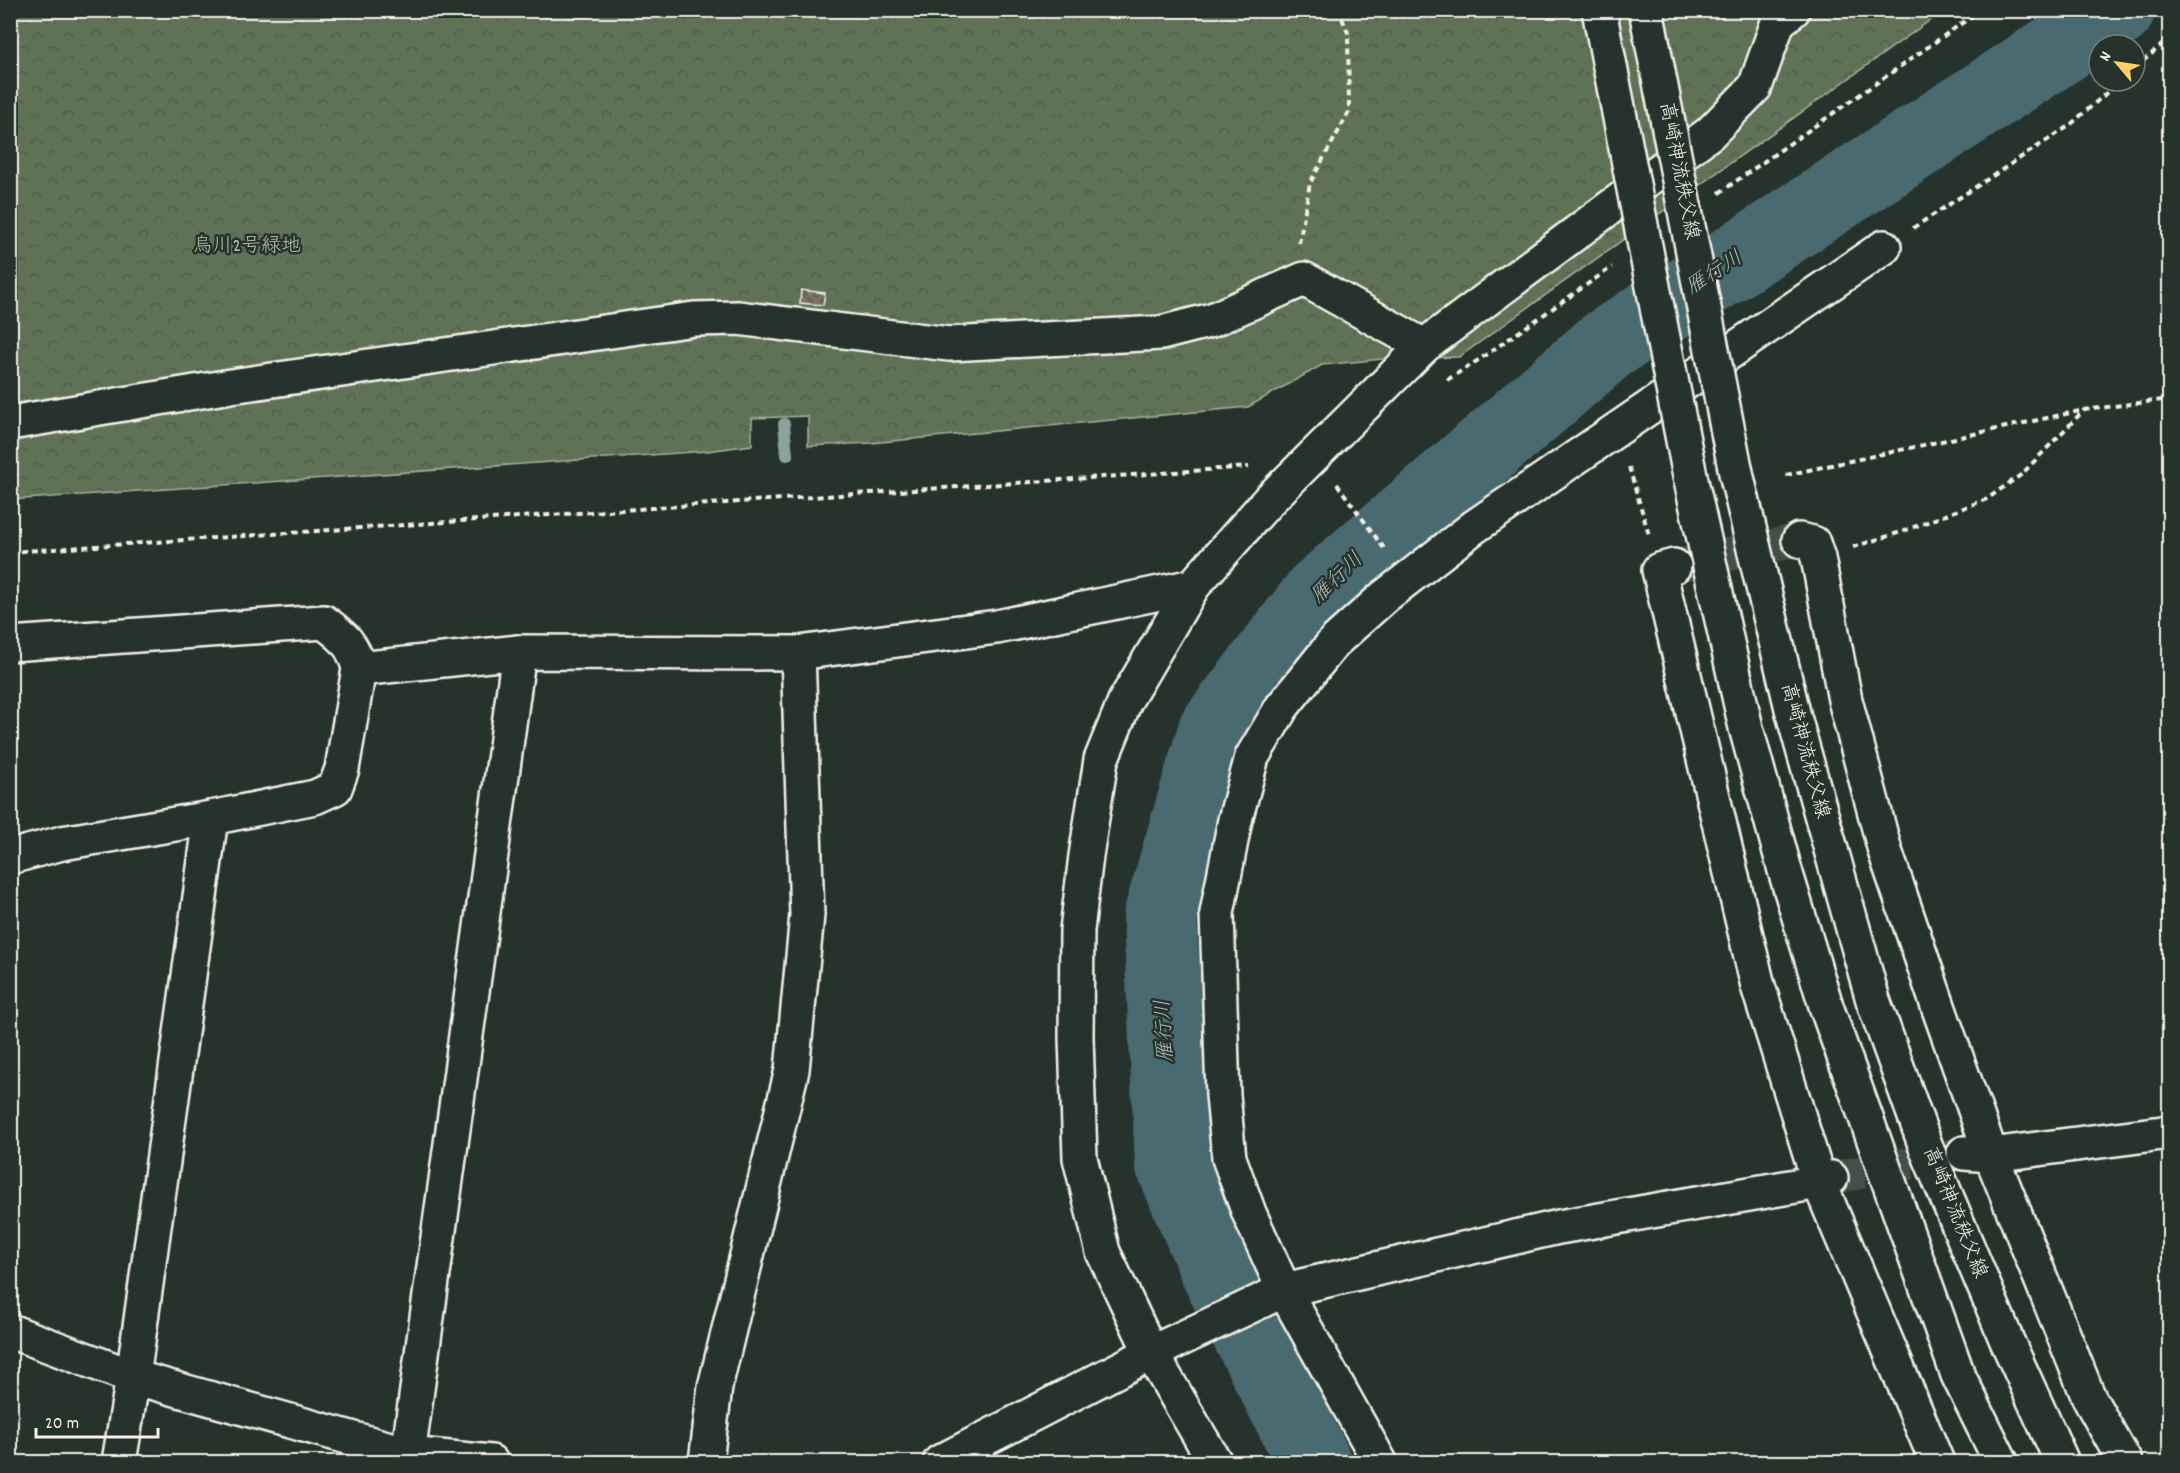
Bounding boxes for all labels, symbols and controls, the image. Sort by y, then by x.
north arrow [2087,33,2147,93]
text: N [2094,48,2118,66]
street label: 高崎神流秩父線 [1651,100,1705,242]
park label: 烏川2号緑地 [193,233,301,261]
water label: 雁行川 [1680,244,1750,304]
water label: 雁行川 [1305,546,1371,612]
street label: 高崎神流秩父線 [1772,680,1836,822]
water label: 雁行川 [1149,999,1183,1063]
street label: 高崎神流秩父線 [1915,1143,1993,1283]
scale bar [36,1401,158,1439]
text: 20 m [45,1412,79,1437]

